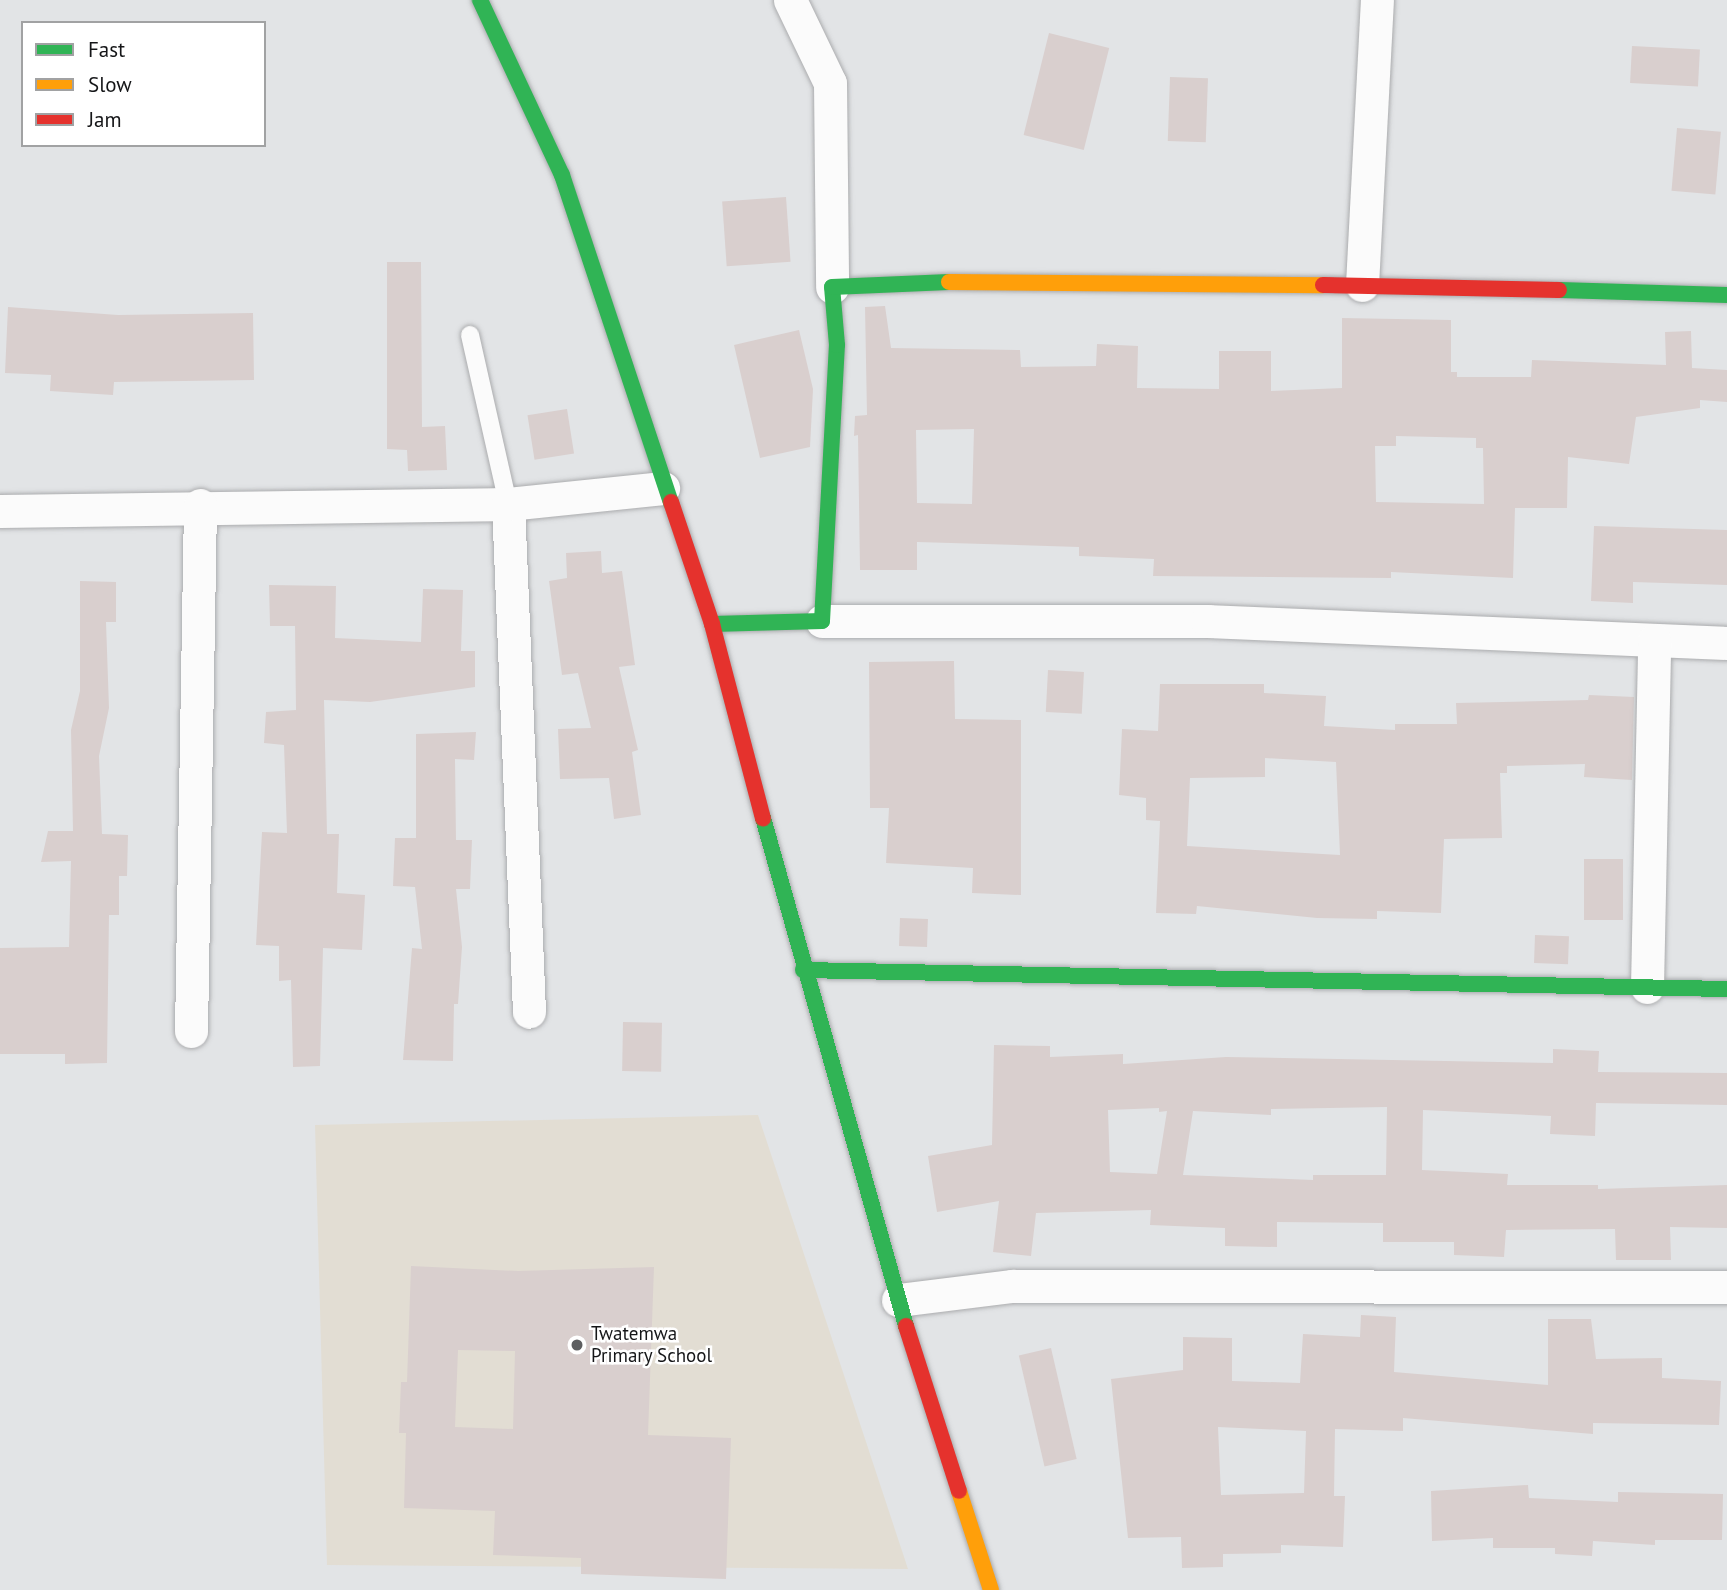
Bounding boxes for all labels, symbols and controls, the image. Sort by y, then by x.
legend [21,21,266,147]
text: Fast [88,36,125,63]
text: Slow [88,71,132,98]
text: Jam [88,106,122,133]
place label: Twatemwa Primary School [591,1323,713,1367]
marker: Twatemwa Primary School [569,1337,585,1353]

